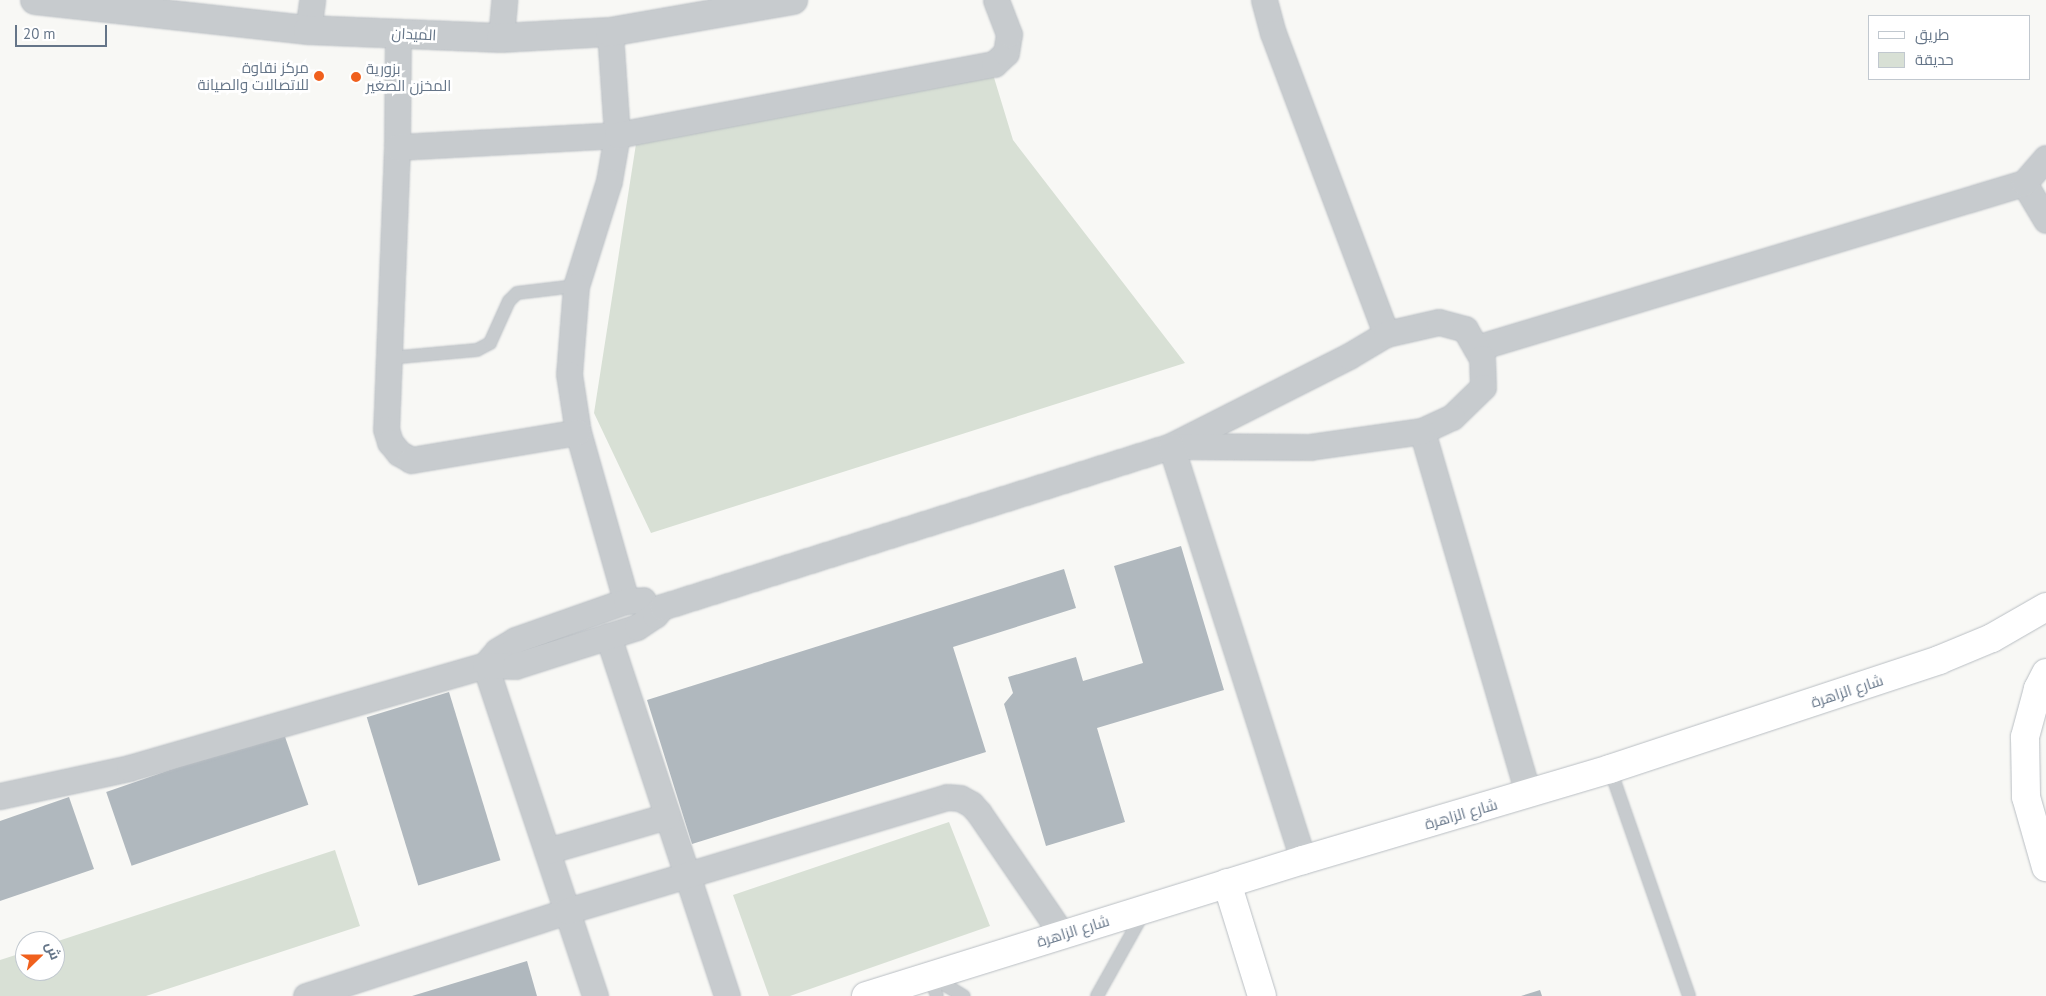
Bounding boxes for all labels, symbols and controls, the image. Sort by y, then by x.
scale bar [18,15,110,47]
legend [1868,15,2031,80]
text: 20 m [23,24,56,43]
street label: الميدان [391,24,437,44]
text: طريق [1915,25,1949,44]
text: حديقة [1915,50,1954,69]
place label: مركز نقاوة للاتصالات والصيانة [197,58,309,93]
place label: بزورية المخزن الصغير [366,59,451,94]
marker: مركز نقاوة للاتصالات والصيانة [313,70,325,82]
marker: بزورية المخزن الصغير [350,71,362,83]
street label: شارع الزاهرة [1809,671,1885,711]
street label: شارع الزاهرة [1422,795,1500,833]
street label: شارع الزاهرة [1035,911,1111,951]
north arrow [15,931,65,981]
text: ش [41,939,65,962]

